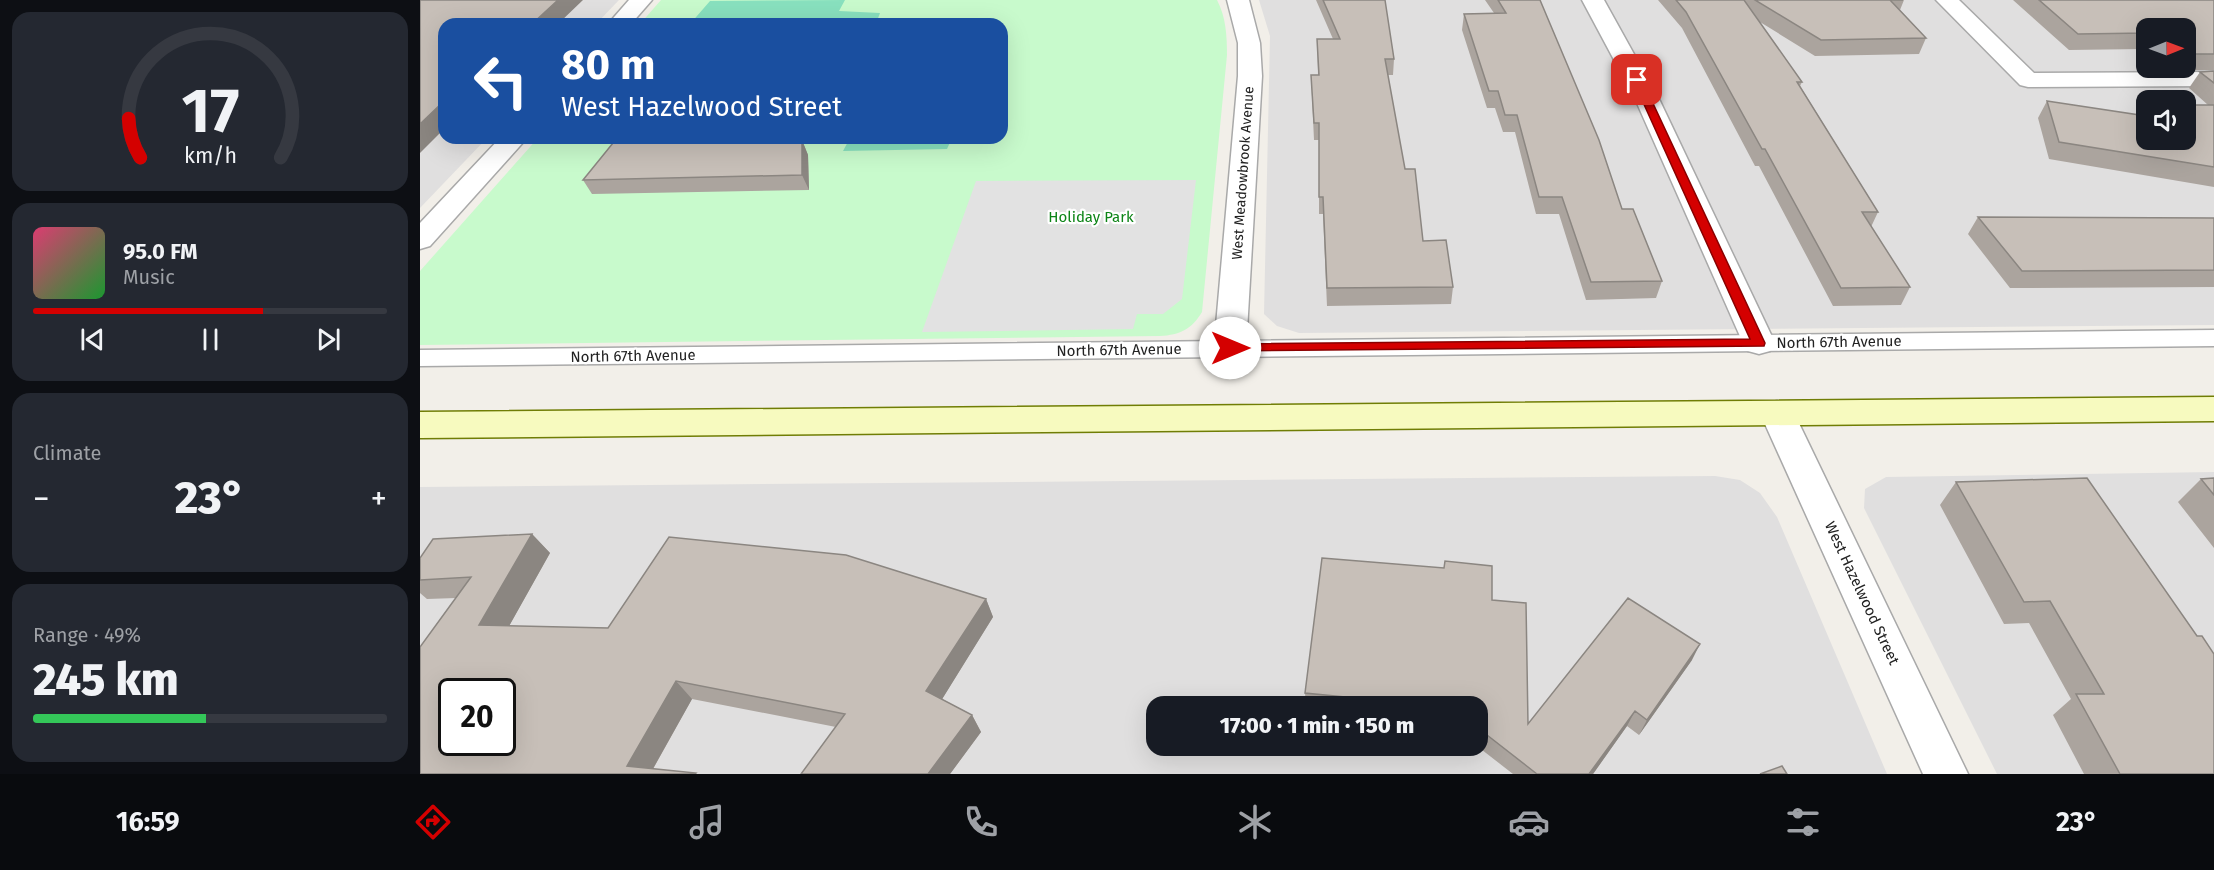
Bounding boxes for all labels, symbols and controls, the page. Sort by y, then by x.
north arrow [2136,18,2196,78]
map controls [2136,18,2196,150]
text: 80 m [561,40,655,90]
icon: left [462,42,540,120]
pin [1611,54,1662,105]
icon: arrive [1620,63,1653,96]
text: 17 [181,74,239,149]
street label: West Meadowbrook Avenue [1228,86,1258,260]
button: sound [2136,90,2196,150]
text: West Hazelwood Street [561,91,842,123]
text: km/h [183,144,237,170]
park label: Holiday Park [1048,208,1134,226]
text: 95.0 FM [123,238,198,265]
text: Music [123,265,175,289]
position arrow [1198,316,1262,380]
icon: previous [76,323,109,356]
icon: pause [194,323,227,356]
icon: next [312,323,345,356]
street label: North 67th Avenue [1776,332,1902,352]
street label: North 67th Avenue [1056,340,1182,360]
street label: North 67th Avenue [570,346,696,366]
text: Climate [33,441,101,465]
text: 23° [175,471,245,525]
text: − [33,479,50,519]
text: + [371,479,387,519]
street label: West Hazelwood Street [1821,518,1903,668]
text: Range · 49% [33,623,141,647]
text: 245 km [33,653,179,707]
speed limit sign: 20 [438,678,516,756]
text: 17:00 · 1 min · 150 m [1220,712,1414,739]
icon: directions [412,801,454,843]
icon: music [686,801,728,843]
icon: phone [960,801,1002,843]
icon: climate [1234,801,1276,843]
icon: car [1508,801,1550,843]
icon: filters [1782,801,1824,843]
text: 16:59 [116,806,180,838]
text: 23° [2056,806,2098,838]

